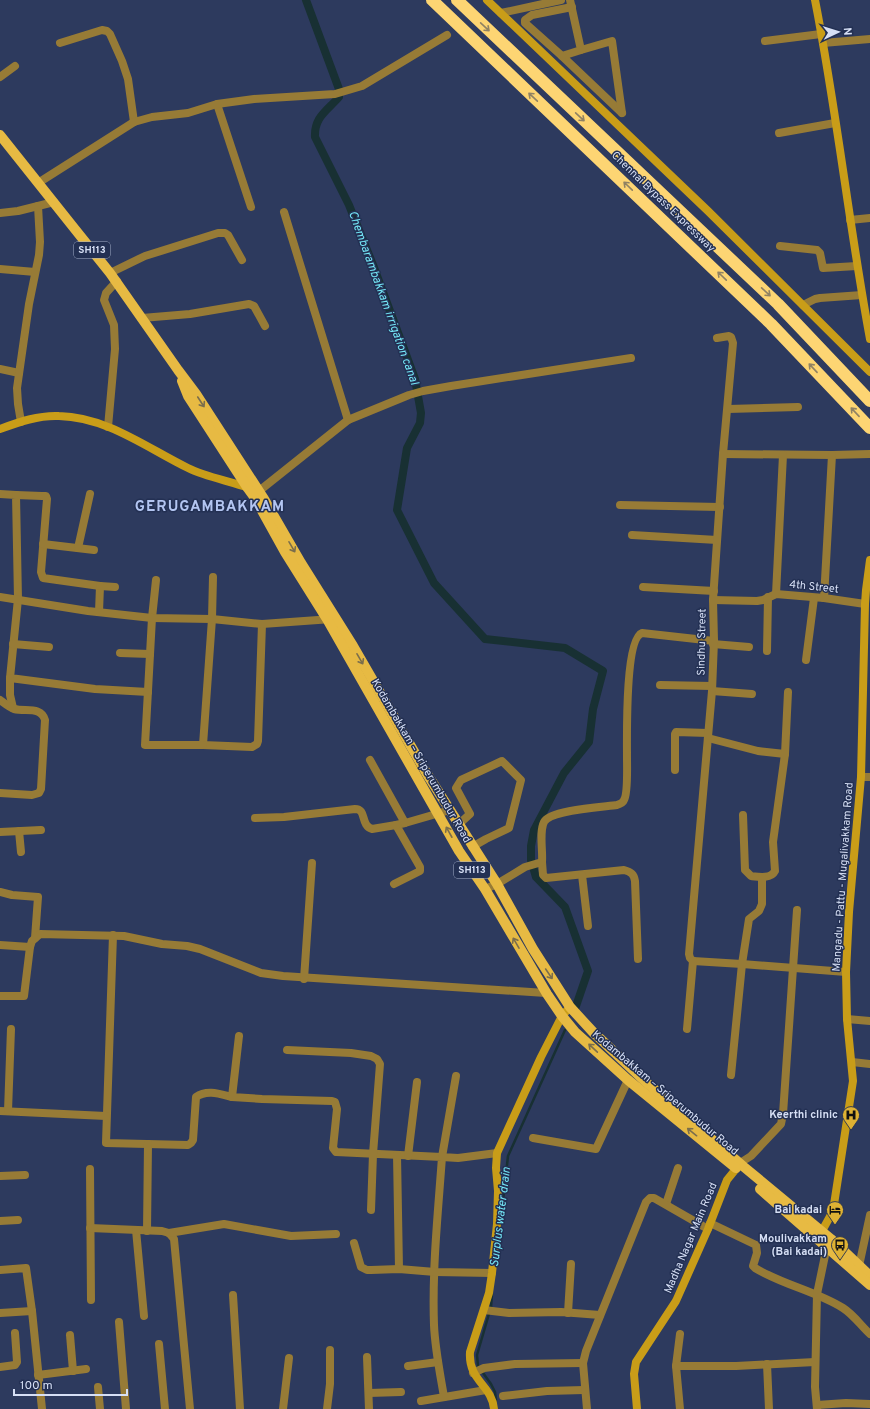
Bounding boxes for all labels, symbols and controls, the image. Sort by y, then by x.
north arrow [818,12,858,52]
one-way arrow [480,22,490,32]
text: N [840,27,854,36]
one-way arrow [529,93,539,102]
one-way arrow [575,112,585,121]
street label: Chennai Bypass Expressway [608,149,718,255]
one-way arrow [623,181,633,191]
water label: Chembarambakkam irrigation canal [344,209,422,388]
road number: SH113 [74,242,110,258]
one-way arrow [717,271,727,281]
one-way arrow [761,287,771,297]
one-way arrow [809,363,818,373]
one-way arrow [197,396,205,407]
one-way arrow [850,407,860,417]
district label: GERUGAMBAKKAM [135,498,285,517]
one-way arrow [289,541,297,553]
street label: 4th Street [788,577,840,597]
street label: Sindhu Street [694,608,710,676]
one-way arrow [356,652,364,664]
street label: Kodambakkam – Sriperumbudur Road [368,676,474,846]
street label: Mangadu - Pattu - Mugalivakkam Road [829,782,857,972]
one-way arrow [444,826,452,838]
road number: SH113 [454,862,490,878]
one-way arrow [512,937,520,949]
one-way arrow [545,968,553,979]
street label: Kodambakkam – Sriperumbudur Road [589,1027,741,1159]
one-way arrow [587,1043,598,1052]
hospital icon: Keerthi clinic [841,1105,861,1130]
place label: Keerthi clinic [769,1108,838,1122]
one-way arrow [686,1127,697,1136]
water label: Surplus water drain [487,1166,515,1268]
street label: Madha Nagar Main Road [661,1180,721,1296]
hotel icon: Bai kadai [825,1200,845,1225]
place label: Bai kadai [775,1203,822,1217]
place label: Moulivakkam (Bai kadai) [759,1232,827,1259]
bus stop icon: Moulivakkam (Bai kadai) [830,1235,850,1260]
scale bar [14,1371,127,1397]
text: 100 m [20,1378,53,1394]

